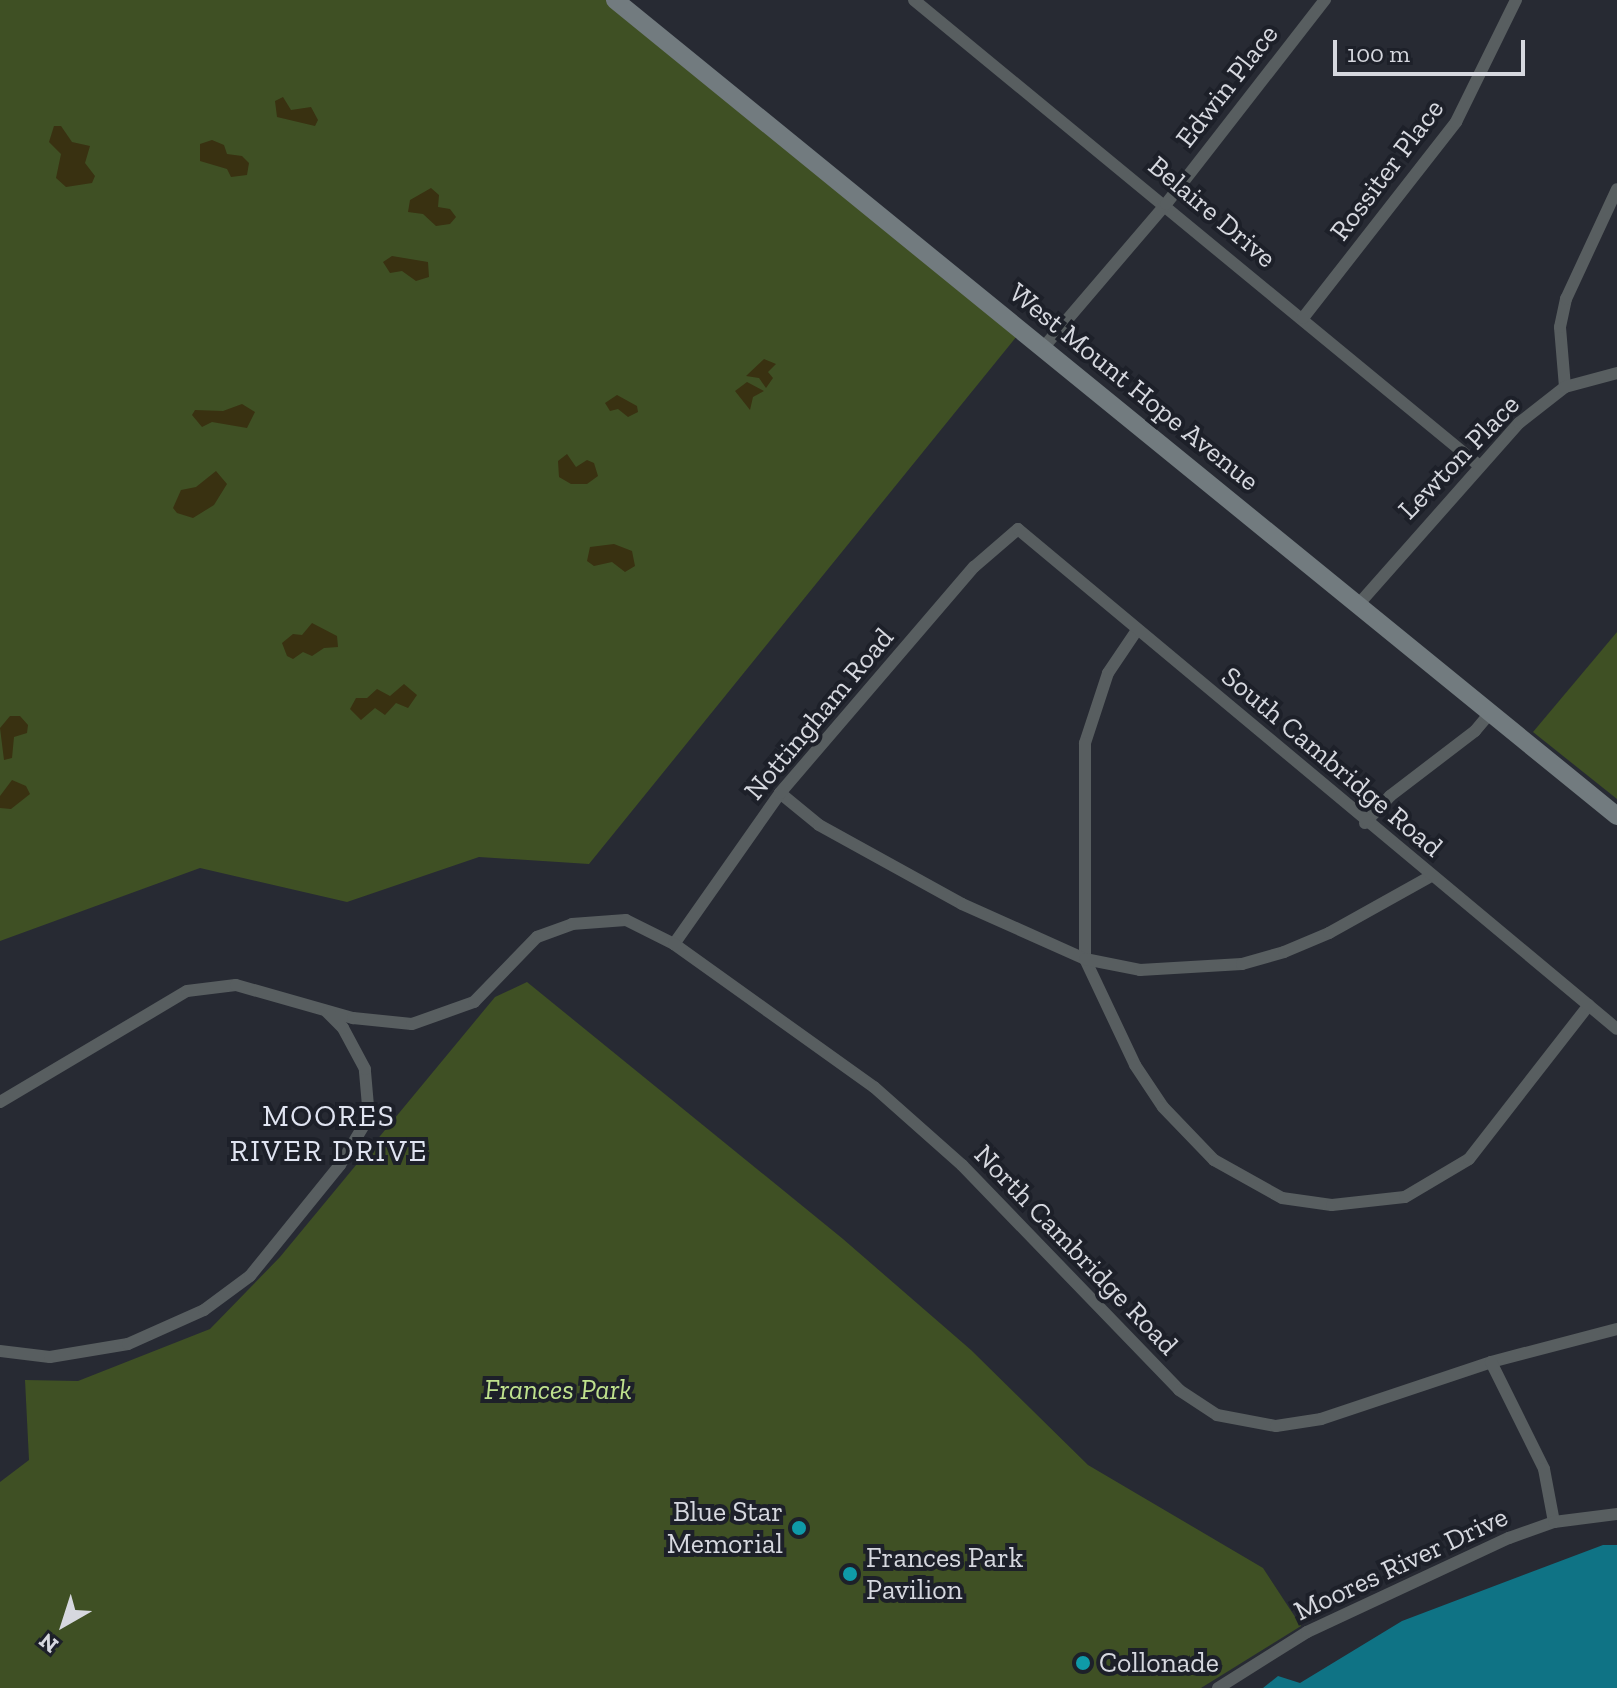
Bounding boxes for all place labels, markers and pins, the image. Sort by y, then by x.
place label: Blue Star Memorial [667,1495,783,1561]
marker: Blue Star Memorial [790,1519,808,1537]
place label: Frances Park Pavilion [866,1541,1023,1607]
marker: Frances Park Pavilion [841,1565,859,1583]
place label: Collonade [1099,1646,1219,1680]
marker: Collonade [1074,1654,1092,1672]

